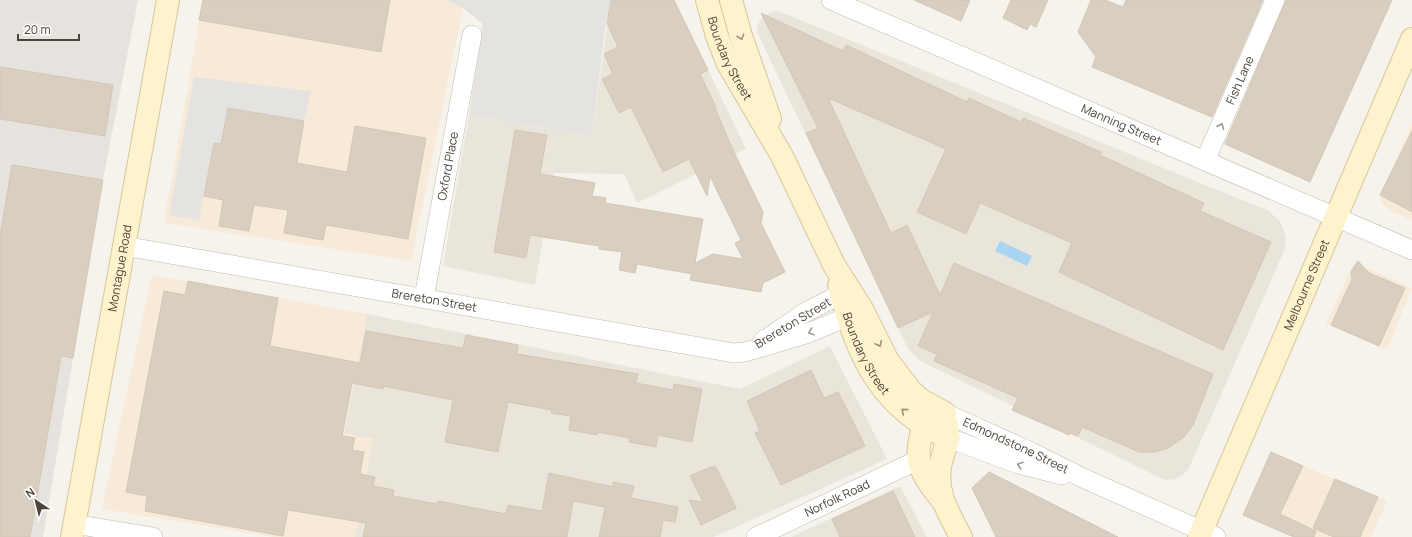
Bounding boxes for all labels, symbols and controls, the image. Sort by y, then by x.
street label: Boundary Street [704,15,757,104]
scale bar [18,16,79,42]
text: 20 m [24,21,51,38]
one-way arrow [737,34,745,41]
street label: Fish Lane [1222,53,1258,107]
street label: Manning Street [1079,100,1164,149]
one-way arrow [1216,122,1224,130]
street label: Oxford Place [433,130,462,202]
street label: Montague Road [103,223,136,313]
street label: Melbourne Street [1279,237,1333,333]
street label: Brereton Street [390,284,479,316]
street label: Brereton Street [751,293,834,352]
street label: Boundary Street [839,310,894,398]
one-way arrow [808,327,815,336]
one-way arrow [874,340,882,347]
one-way arrow [901,409,908,416]
street label: Edmondstone Street [960,413,1072,478]
one-way arrow [1016,461,1023,469]
street label: Norfolk Road [802,475,873,521]
north arrow [16,481,56,521]
text: N [22,484,38,501]

